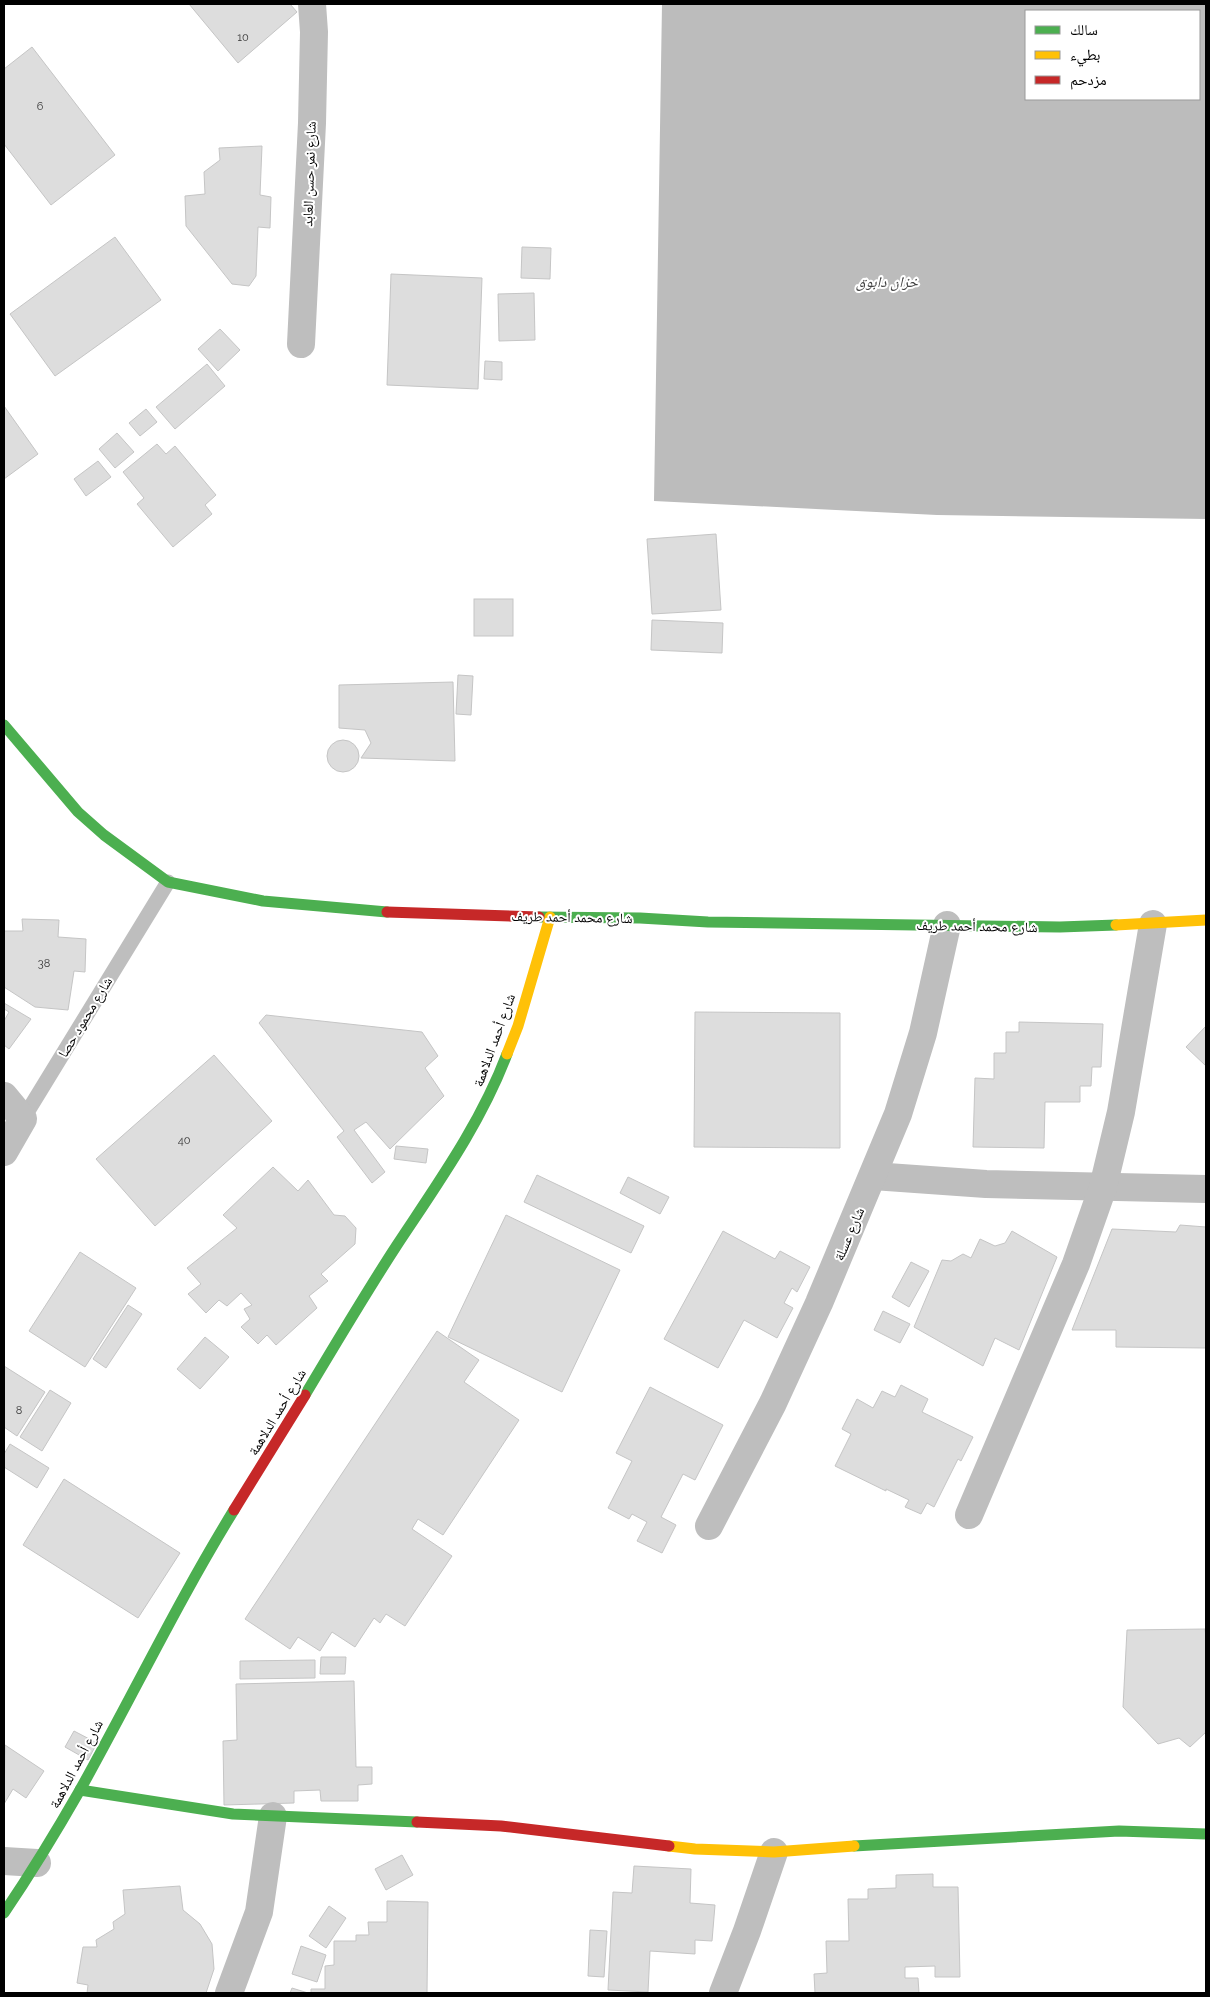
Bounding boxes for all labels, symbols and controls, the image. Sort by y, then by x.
legend [1025,10,1200,100]
text: سالك [1070,21,1098,39]
house number: 10 [237,31,249,44]
text: بطيء [1070,46,1100,67]
text: مزدحم [1070,71,1107,90]
house number: 6 [37,100,44,113]
street label: شارع نمر حسن العابد [299,121,321,227]
water label: خزان دابوق [856,273,919,291]
street label: شارع محمد أحمد طريف [511,908,633,928]
street label: شارع محمد أحمد طريف [916,917,1038,937]
house number: 38 [38,957,50,970]
street label: شارع محمود حصا [55,974,117,1061]
street label: شارع أحمد الدلاهمة [470,991,520,1089]
house number: 40 [178,1134,191,1147]
street label: شارع عسلة [831,1205,869,1264]
street label: شارع أحمد الدلاهمة [245,1366,311,1459]
house number: 8 [16,1404,22,1417]
street label: شارع أحمد الدلاهمة [46,1717,108,1812]

